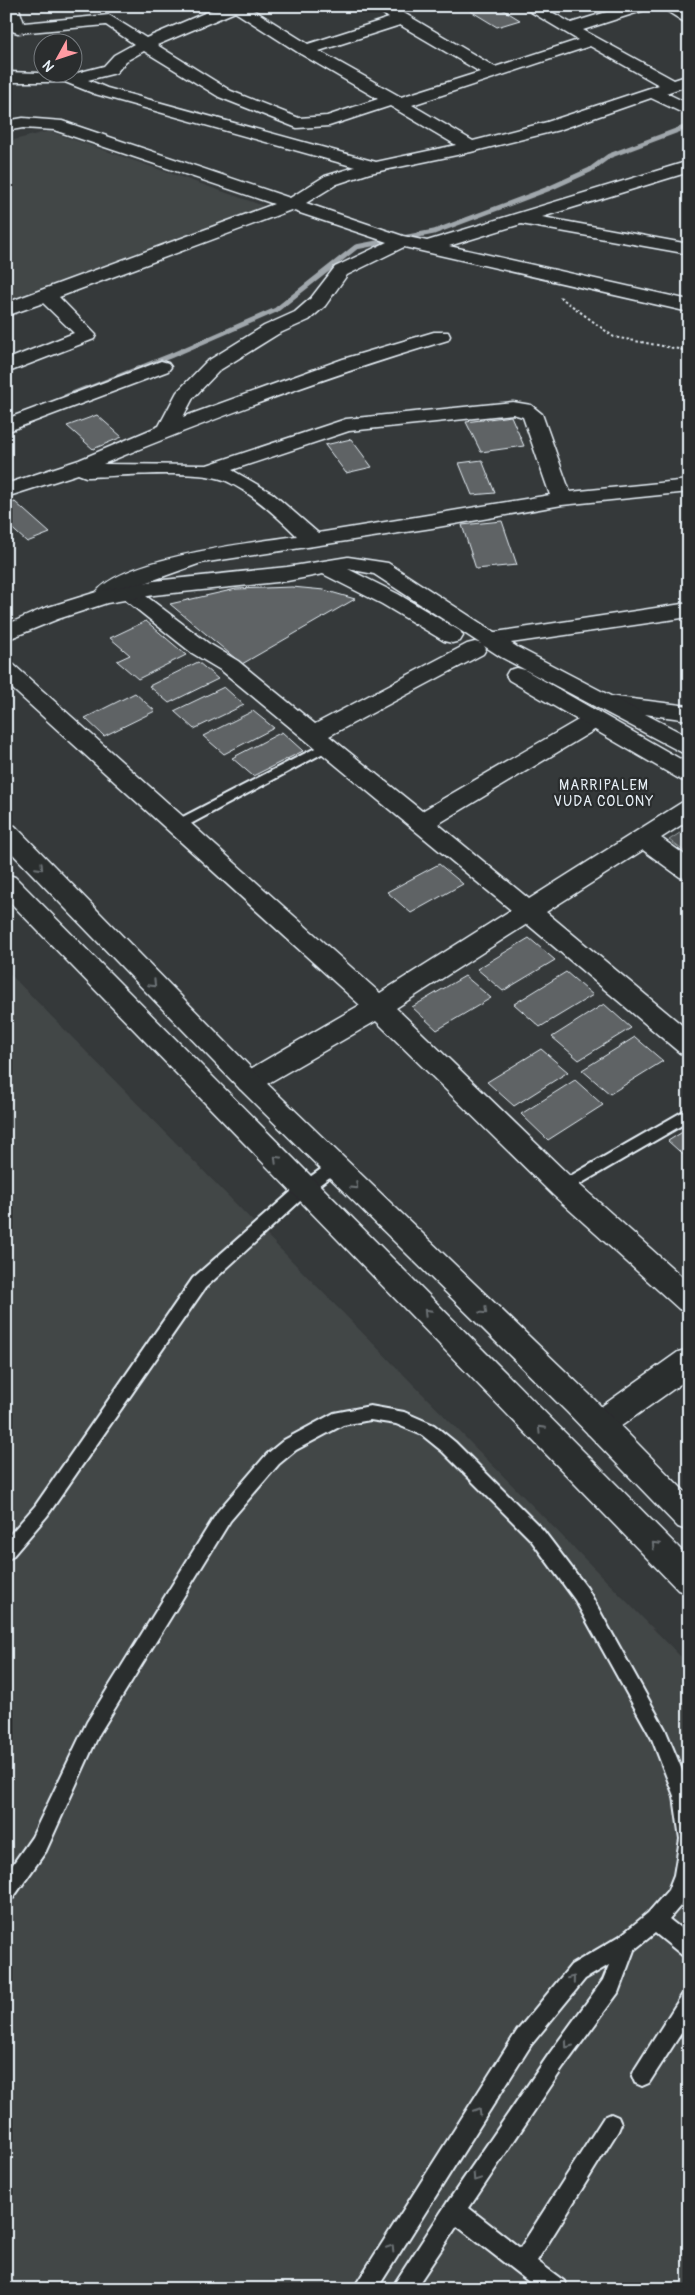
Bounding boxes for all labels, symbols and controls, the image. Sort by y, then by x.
north arrow [32,32,82,82]
text: N [39,57,58,75]
district label: MARRIPALEM VUDA COLONY [554,777,654,810]
one-way arrow [34,862,43,871]
one-way arrow [147,978,156,987]
one-way arrow [274,1156,283,1165]
one-way arrow [349,1180,358,1189]
one-way arrow [478,1305,487,1314]
one-way arrow [424,1309,433,1318]
one-way arrow [538,1425,547,1434]
one-way arrow [652,1541,661,1550]
one-way arrow [567,1976,575,1985]
one-way arrow [565,2039,574,2048]
one-way arrow [471,2107,481,2116]
one-way arrow [473,2173,482,2182]
one-way arrow [384,2244,394,2253]

